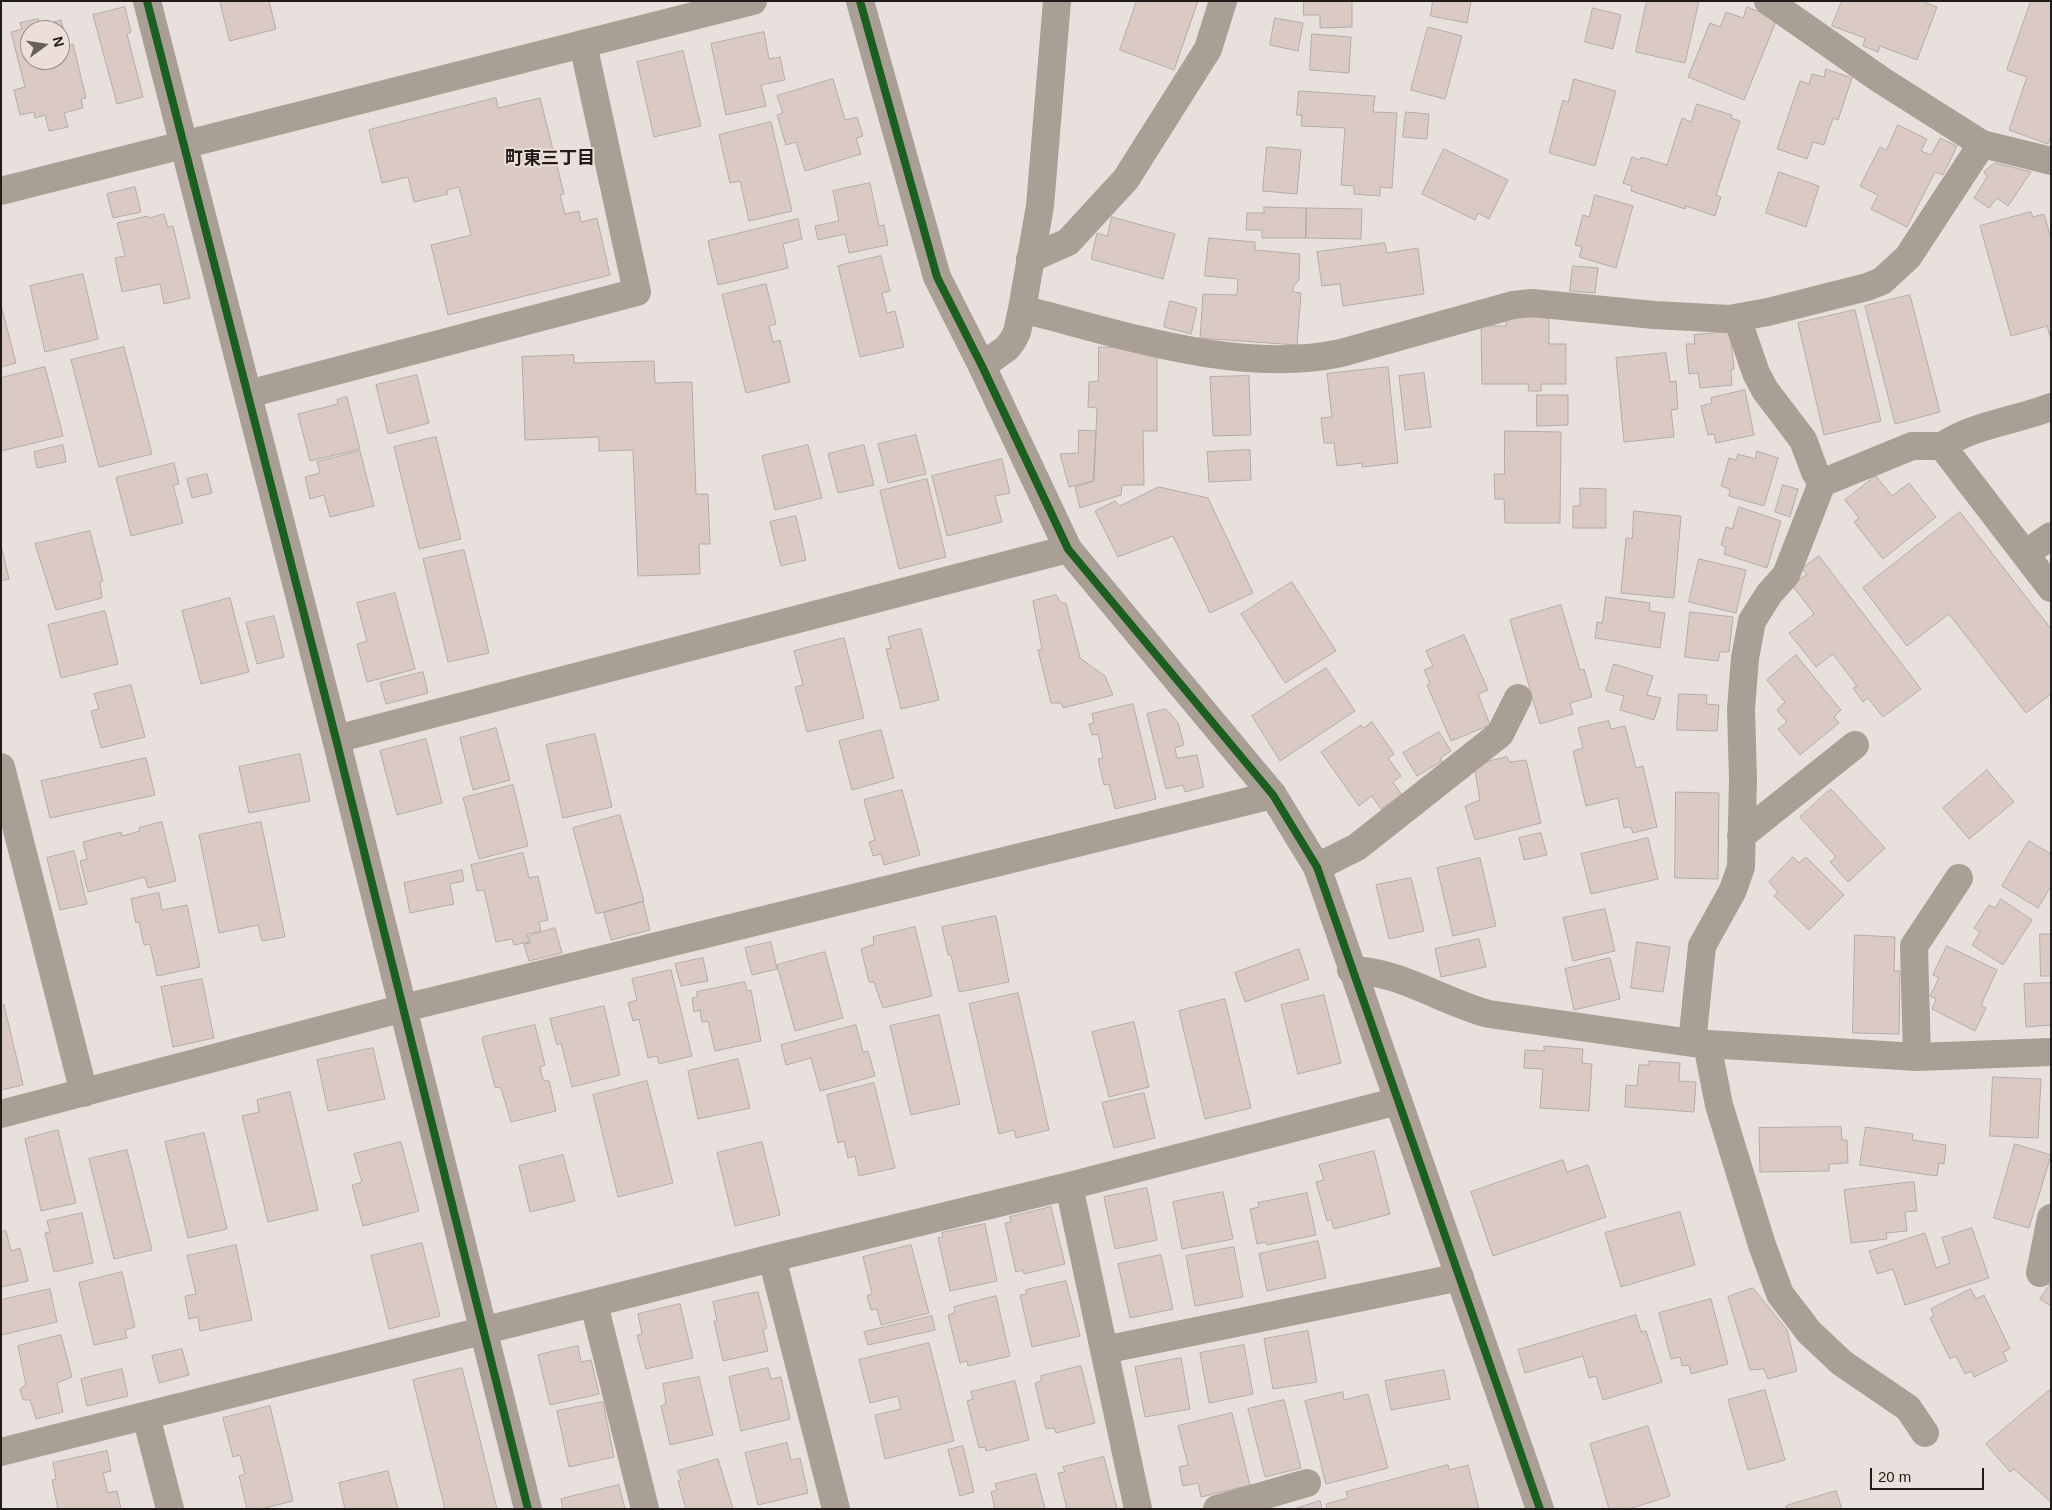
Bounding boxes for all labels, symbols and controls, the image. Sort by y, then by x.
north arrow [20,20,70,70]
text: N [50,35,68,48]
district label: 町東三丁目 [505,148,595,170]
scale bar [1872,1458,1986,1490]
text: 20 m [1878,1468,1911,1485]

